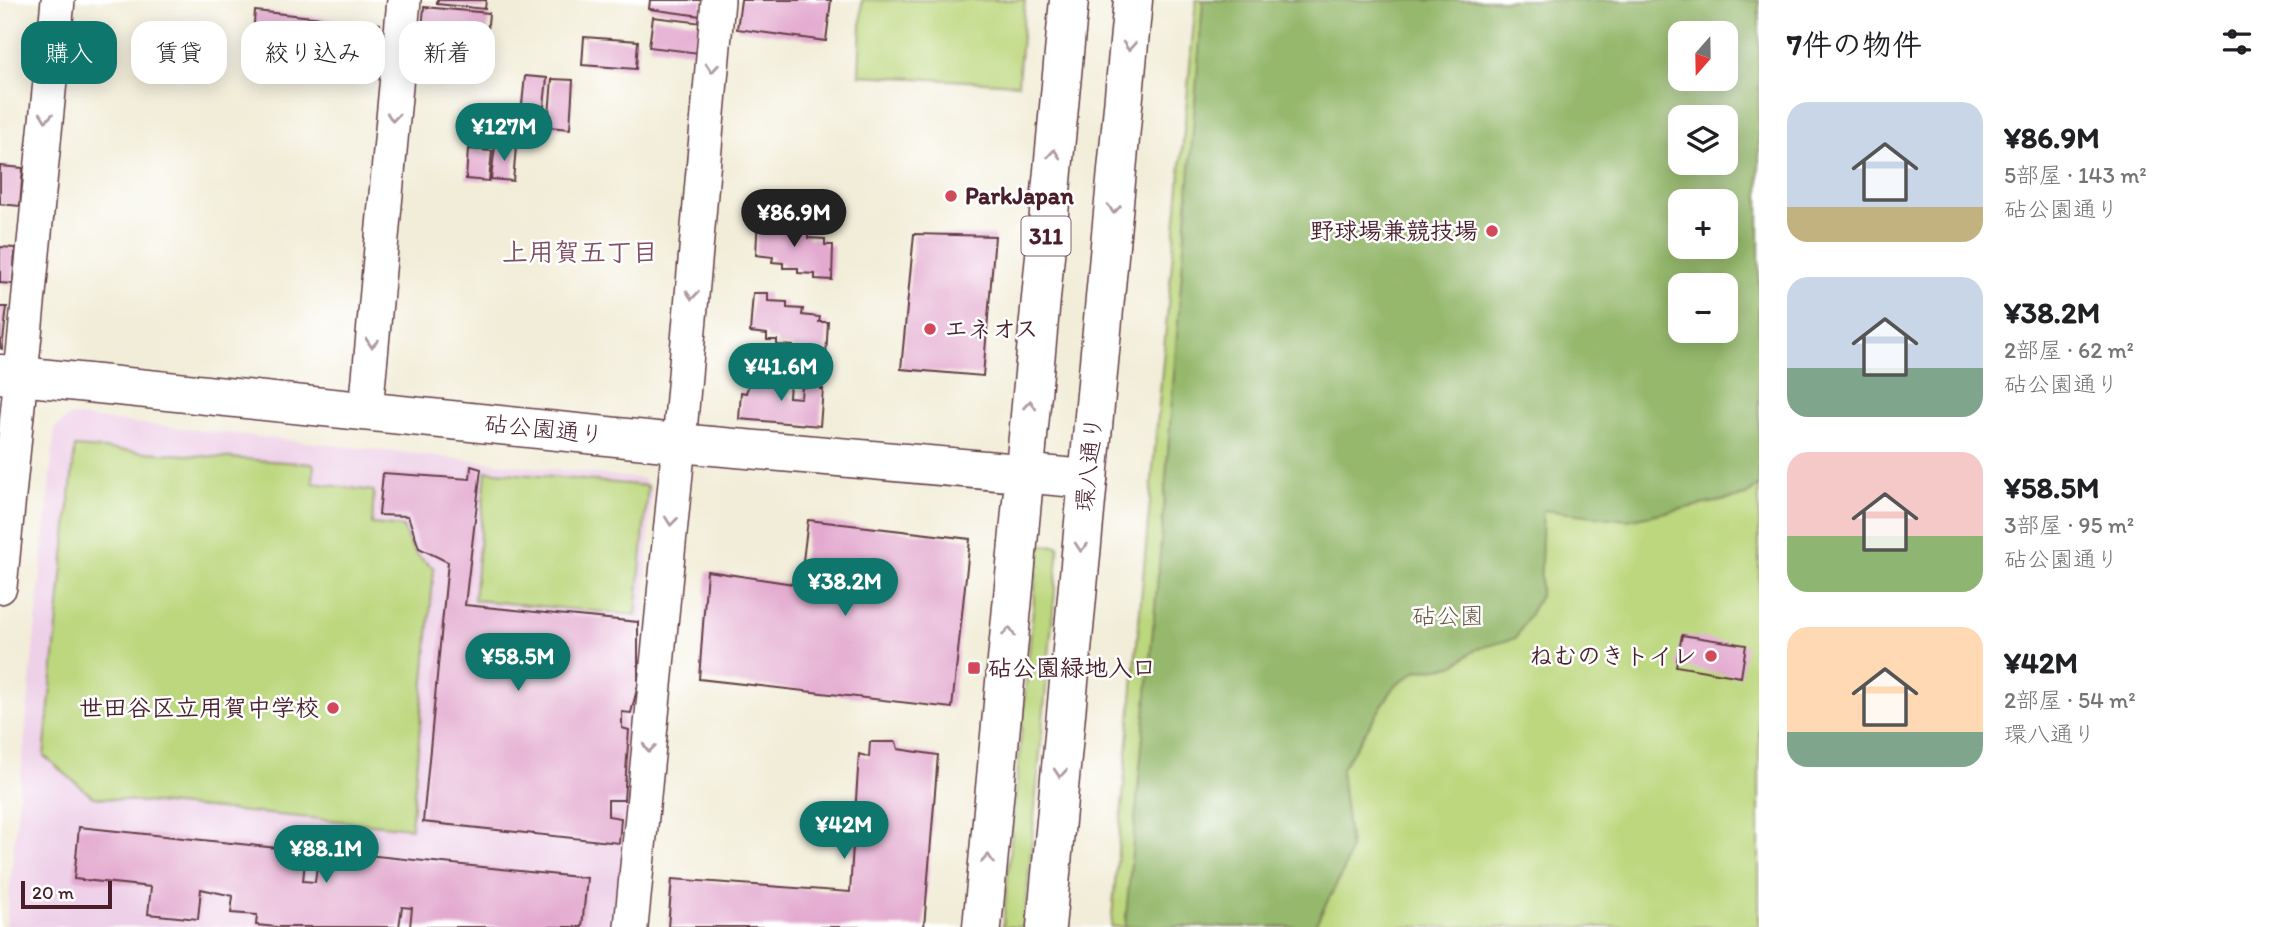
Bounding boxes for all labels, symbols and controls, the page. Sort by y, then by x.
chip: 購入 [21,21,117,84]
chip: 賃貸 [131,21,227,84]
chip: 絞り込み [241,21,385,84]
chip: 新着 [399,21,495,84]
north arrow [1668,21,1738,91]
map controls [1668,21,1738,343]
icon: filters [2218,23,2256,61]
text: 7件の物件 [1787,26,1922,63]
one-way arrow [1122,41,1137,52]
one-way arrow [705,63,720,74]
pin: ¥127M [455,104,553,163]
button: layers [1668,105,1738,175]
one-way arrow [39,111,54,122]
one-way arrow [386,112,401,123]
text: ¥127M [471,112,537,140]
text: ¥86.9M [2004,119,2100,156]
icon: home [1843,130,1927,214]
one-way arrow [1046,148,1061,159]
text: 5部屋 · 143 m² [2004,161,2147,189]
place label: ParkJapan [965,181,1074,211]
marker: ParkJapan [943,188,959,204]
button: + [1668,189,1738,259]
pin: ¥86.9M [737,190,851,249]
text: 砧公園通り [2004,195,2119,223]
text: ¥86.9M [757,198,831,226]
one-way arrow [1107,204,1122,215]
road number: 311 [1021,216,1070,256]
place label: 野球場兼競技場 [1310,216,1478,245]
marker: 野球場兼競技場 [1484,223,1500,239]
district label: 上用賀五丁目 [502,236,658,268]
button: − [1668,273,1738,343]
one-way arrow [685,289,700,300]
text: ¥38.2M [2004,294,2100,331]
icon: home [1843,305,1927,389]
place label: エネオス [944,314,1039,343]
marker: エネオス [922,321,938,337]
text: 2部屋 · 62 m² [2004,336,2134,364]
one-way arrow [365,338,380,349]
pin: ¥41.6M [724,344,838,403]
text: ¥41.6M [744,352,818,380]
text: 砧公園通り [2004,370,2119,398]
one-way arrow [1022,399,1037,410]
street label: 砧公園通り [483,408,605,449]
street label: 環八通り [1069,415,1108,513]
text: ¥58.5M [2004,469,2100,506]
icon: home [1843,480,1927,564]
text: 3部屋 · 95 m² [2004,511,2134,539]
one-way arrow [664,515,679,527]
one-way arrow [1074,542,1089,553]
text: 砧公園通り [2004,545,2119,573]
pin: ¥38.2M [788,558,902,618]
text: ¥38.2M [808,567,882,595]
park label: 砧公園 [1412,601,1484,630]
one-way arrow [1001,627,1016,638]
pin: ¥58.5M [461,634,575,693]
place label: ねむのきトイレ [1529,641,1697,670]
text: ¥58.5M [481,642,555,670]
text: ¥42M [2004,644,2078,681]
marker: ねむのきトイレ [1703,648,1719,664]
place label: 砧公園緑地入口 [988,653,1156,682]
icon: home [1843,655,1927,739]
marker: 砧公園緑地入口 [966,660,982,676]
text: 2部屋 · 54 m² [2004,686,2136,714]
place label: 世田谷区立用賀中学校 [79,693,319,722]
marker: 世田谷区立用賀中学校 [325,700,341,716]
text: 環八通り [2004,720,2096,748]
one-way arrow [642,742,657,753]
one-way arrow [1053,768,1068,779]
pin: ¥42M [803,802,885,861]
text: ¥42M [816,810,872,838]
pin: ¥88.1M [269,826,383,885]
text: ¥88.1M [290,834,362,862]
one-way arrow [980,853,995,864]
scale bar [21,878,112,910]
text: 20 m [32,881,74,904]

